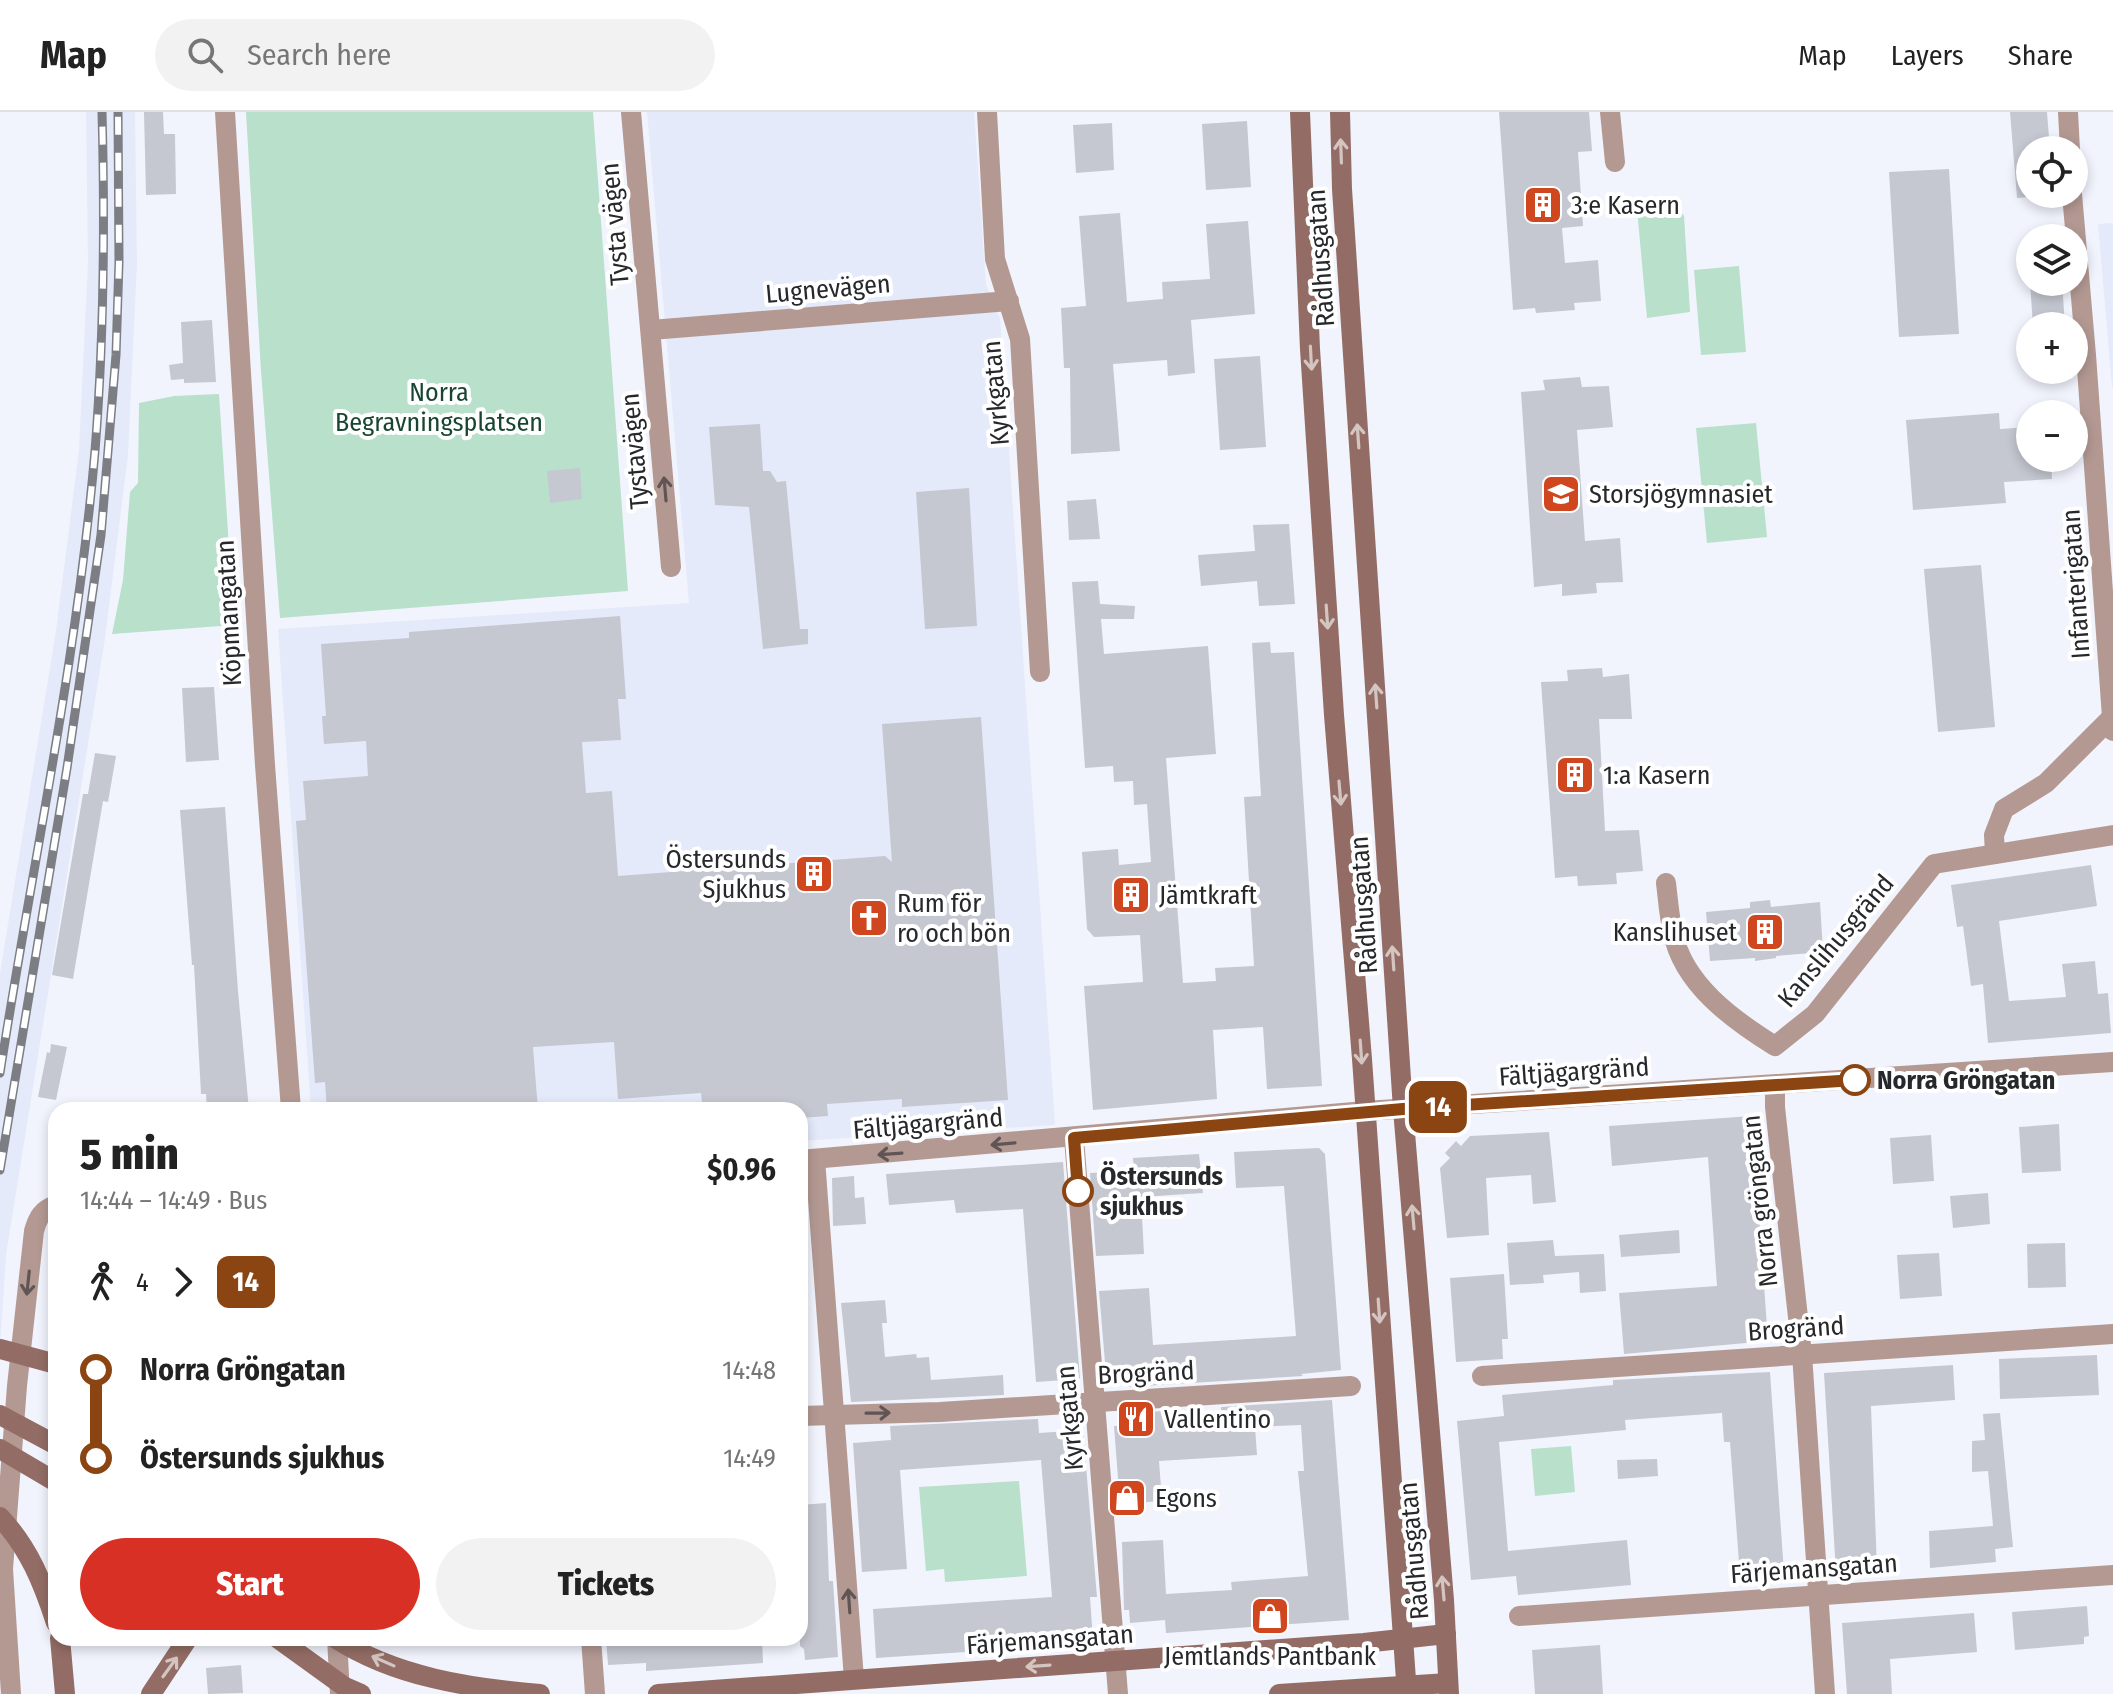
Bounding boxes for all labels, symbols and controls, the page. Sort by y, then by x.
search box [155,19,715,91]
text: Map [40,32,107,78]
icon: search [183,33,227,77]
text: Search here [247,37,391,73]
text: Map [1798,39,1847,72]
text: Layers [1891,39,1964,72]
text: Share [2008,39,2073,72]
map controls [2016,136,2088,472]
button: locate [2016,136,2088,208]
one-way arrow [1333,138,1348,165]
street label: Tysta vägen [594,162,636,286]
building icon: 3:e Kasern [1522,184,1564,226]
street label: Rådhusgatan [1301,188,1341,328]
place label: 3:e Kasern [1571,190,1680,221]
button: layers [2016,224,2088,296]
street label: Lugnevägen [764,268,892,310]
button: + [2016,312,2088,384]
street label: Kyrkgatan [976,339,1016,447]
one-way arrow [1304,344,1319,371]
park label: Norra Begravningsplatsen [335,377,543,438]
street label: Tystavägen [614,392,656,510]
button: − [2016,400,2088,472]
one-way arrow [1351,423,1366,450]
school or university icon: Storsjögymnasiet [1540,473,1582,515]
one-way arrow [657,476,672,503]
place label: Storsjögymnasiet [1589,479,1773,510]
street label: Infanterigatan [2055,508,2097,660]
street label: Köpmangatan [210,539,248,687]
one-way arrow [1320,603,1335,630]
one-way arrow [1368,683,1383,710]
building icon: 1:a Kasern [1554,754,1596,796]
place label: 1:a Kasern [1603,760,1710,791]
one-way arrow [1333,779,1348,806]
street label: Rådhusgatan [1344,835,1384,975]
place label: Östersunds Sjukhus [665,844,786,905]
building icon: Östersunds Sjukhus [793,853,835,895]
street label: Kanslihusgränd [1771,868,1901,1014]
building icon: Jämtkraft [1110,874,1152,916]
place label: Jämtkraft [1159,880,1257,911]
place label: Rum för ro och bön [897,888,1011,949]
church icon: Rum för ro och bön [848,897,890,939]
building icon: Kanslihuset [1744,911,1786,953]
place label: Kanslihuset [1613,917,1737,948]
one-way arrow [1386,945,1401,972]
one-way arrow [1354,1038,1369,1065]
street label: Fältjägargränd [1498,1051,1650,1093]
marker: Norra Gröngatan [1840,1065,1870,1095]
place label: Norra Gröngatan [1877,1065,2055,1096]
line badge: 14 [1402,1081,1474,1133]
text: 14 [1425,1090,1451,1123]
street label: Fältjägargränd [852,1102,1004,1146]
street label: Norra gröngatan [1736,1113,1784,1289]
text: 5 min [80,1128,179,1181]
one-way arrow [990,1137,1017,1152]
one-way arrow [877,1147,904,1162]
text: $0.96 [707,1152,776,1188]
place label: Östersunds sjukhus [1100,1161,1223,1222]
marker: Östersunds sjukhus [1063,1176,1093,1206]
text: 14:44 – 14:49 · Bus [80,1185,267,1216]
one-way arrow [1405,1204,1420,1231]
icon: walk [80,1260,124,1304]
icon: forward [161,1260,205,1304]
text: 14 [233,1265,259,1298]
text: 4 [136,1267,149,1298]
one-way arrow [21,1269,36,1296]
one-way arrow [1372,1297,1387,1324]
street label: Brogränd [1746,1310,1846,1348]
text: Norra Gröngatan [140,1352,346,1388]
text: 14:48 [722,1355,776,1386]
street label: Brogränd [1097,1355,1195,1391]
street label: Kyrkgatan [1050,1364,1090,1472]
restaurant icon: Vallentino [1115,1398,1157,1440]
place label: Vallentino [1164,1404,1271,1435]
one-way arrow [864,1405,891,1420]
text: Östersunds sjukhus [140,1440,384,1476]
text: 14:49 [723,1443,776,1474]
shop icon: Egons [1106,1477,1148,1519]
street label: Rådhusgatan [1393,1481,1435,1621]
place label: Egons [1155,1483,1217,1514]
button: Start [80,1538,420,1630]
button: Tickets [436,1538,776,1630]
street label: Färjemansgatan [1729,1548,1899,1590]
one-way arrow [1435,1575,1450,1602]
one-way arrow [841,1588,856,1615]
shop icon: Jemtlands Pantbank [1249,1595,1291,1637]
street label: Färjemansgatan [965,1619,1135,1661]
place label: Jemtlands Pantbank [1164,1641,1377,1672]
one-way arrow [372,1652,396,1667]
one-way arrow [162,1656,179,1678]
one-way arrow [1025,1659,1052,1674]

